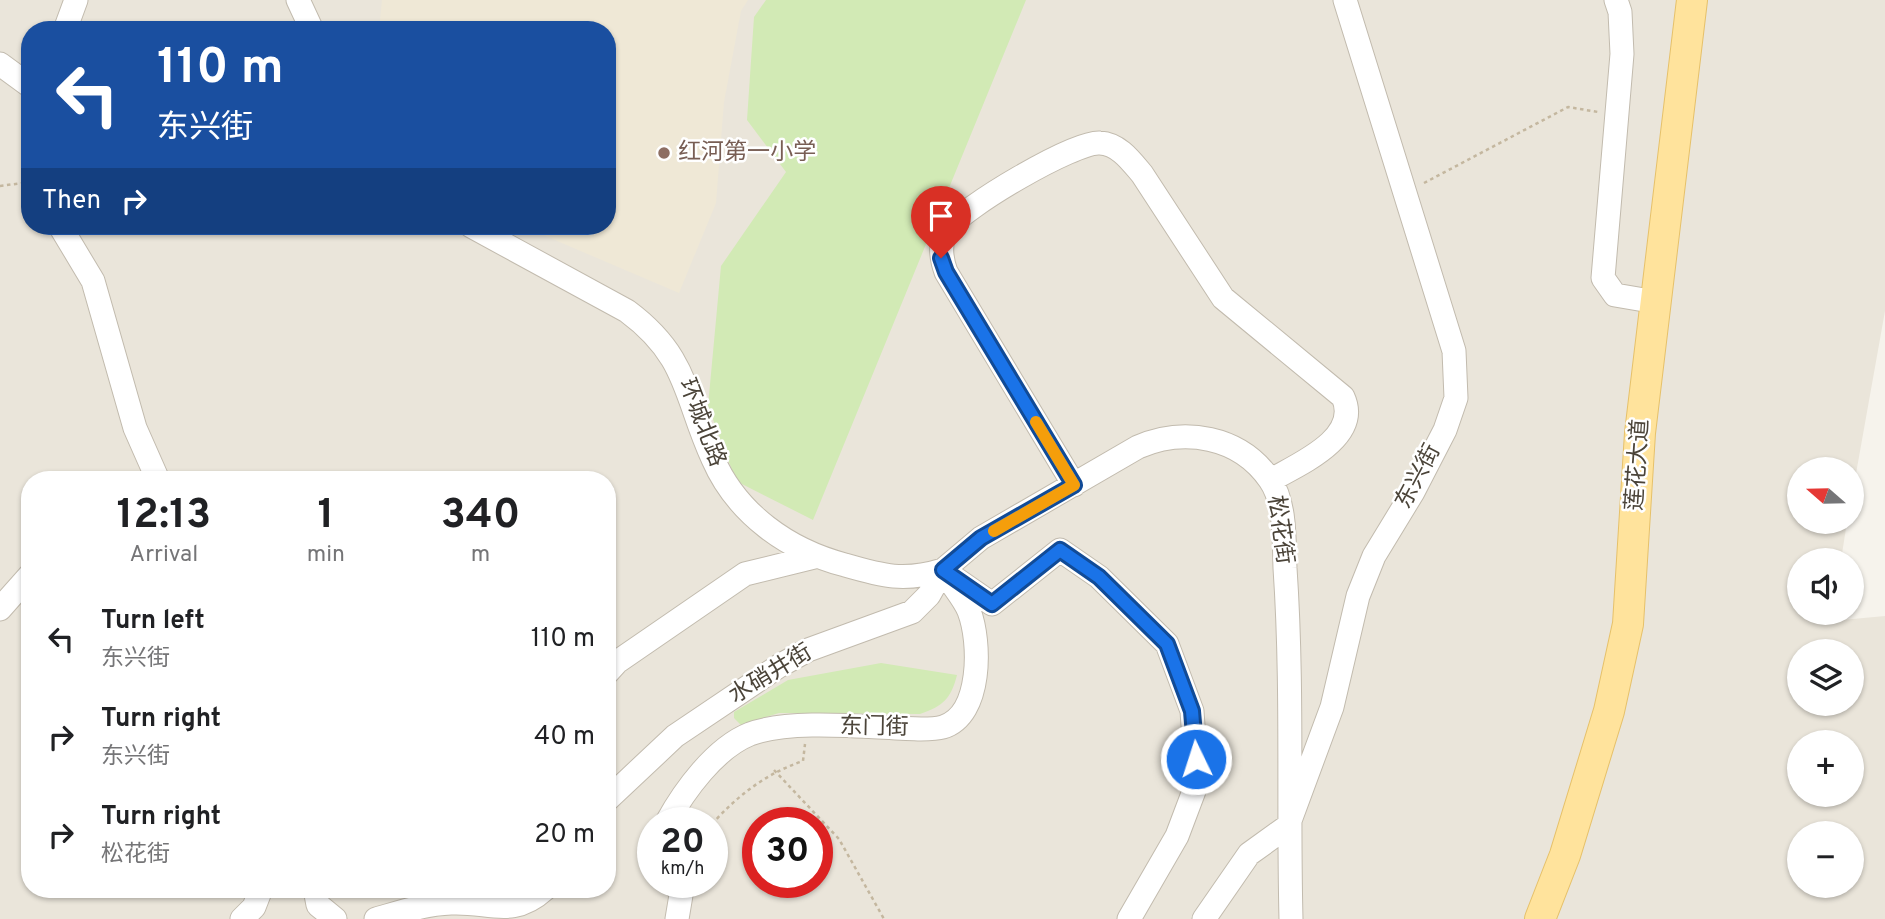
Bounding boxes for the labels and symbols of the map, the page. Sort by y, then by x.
place label: 红河第一小学 [678,139,816,168]
marker: 红河第一小学 [656,145,672,161]
pin [911,186,971,258]
street label: 环城北路 [671,375,731,471]
street label: 莲花大道 [1621,418,1657,512]
street label: 东兴街 [1390,440,1448,514]
north arrow [1787,457,1864,534]
street label: 松花街 [1260,494,1298,566]
street label: 水硝井街 [724,639,818,711]
street label: 东门街 [839,713,909,743]
position arrow [1159,722,1233,796]
speed limit sign: 30 [742,807,833,898]

